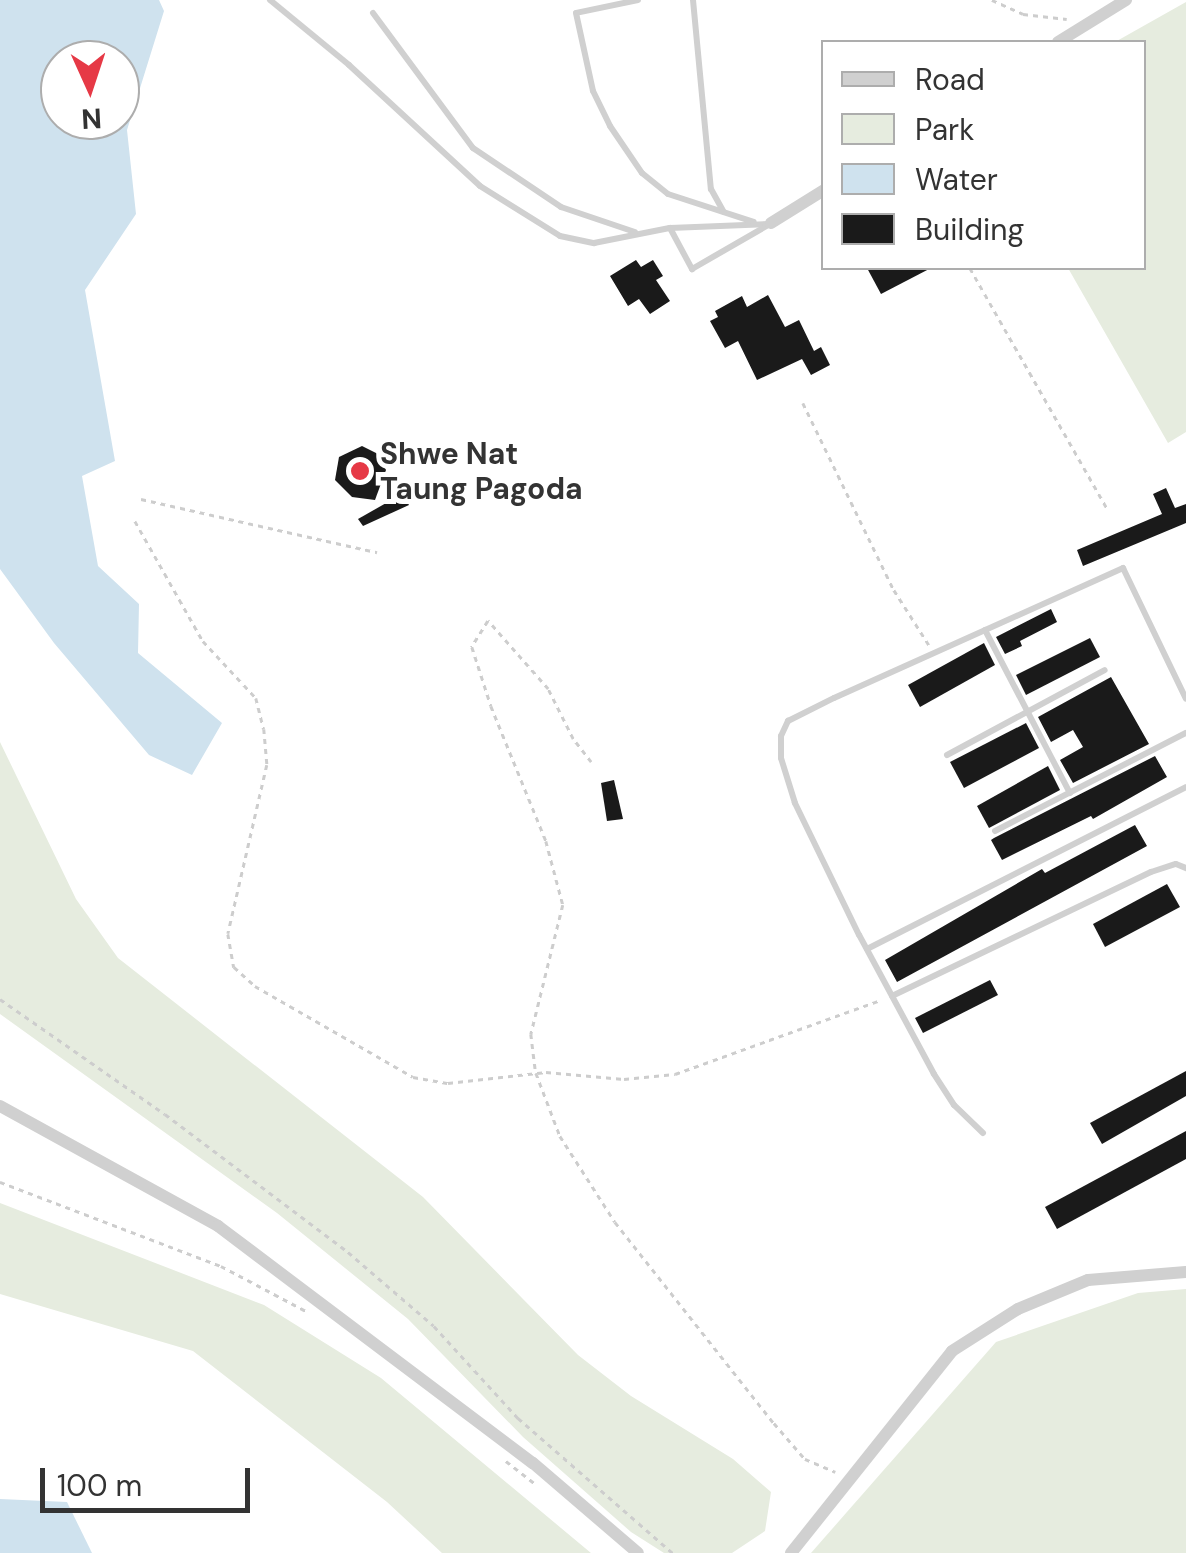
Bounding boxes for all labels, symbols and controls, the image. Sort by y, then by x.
north arrow [40,40,140,140]
legend [821,40,1146,270]
text: Road [915,60,985,99]
text: N [80,99,103,137]
text: Park [915,110,974,149]
text: Water [915,160,998,199]
text: Building [915,210,1024,249]
place label: Shwe Nat Taung Pagoda [380,436,583,506]
marker: Shwe Nat Taung Pagoda [349,460,371,482]
scale bar [45,1448,255,1510]
text: 100 m [57,1466,142,1505]

